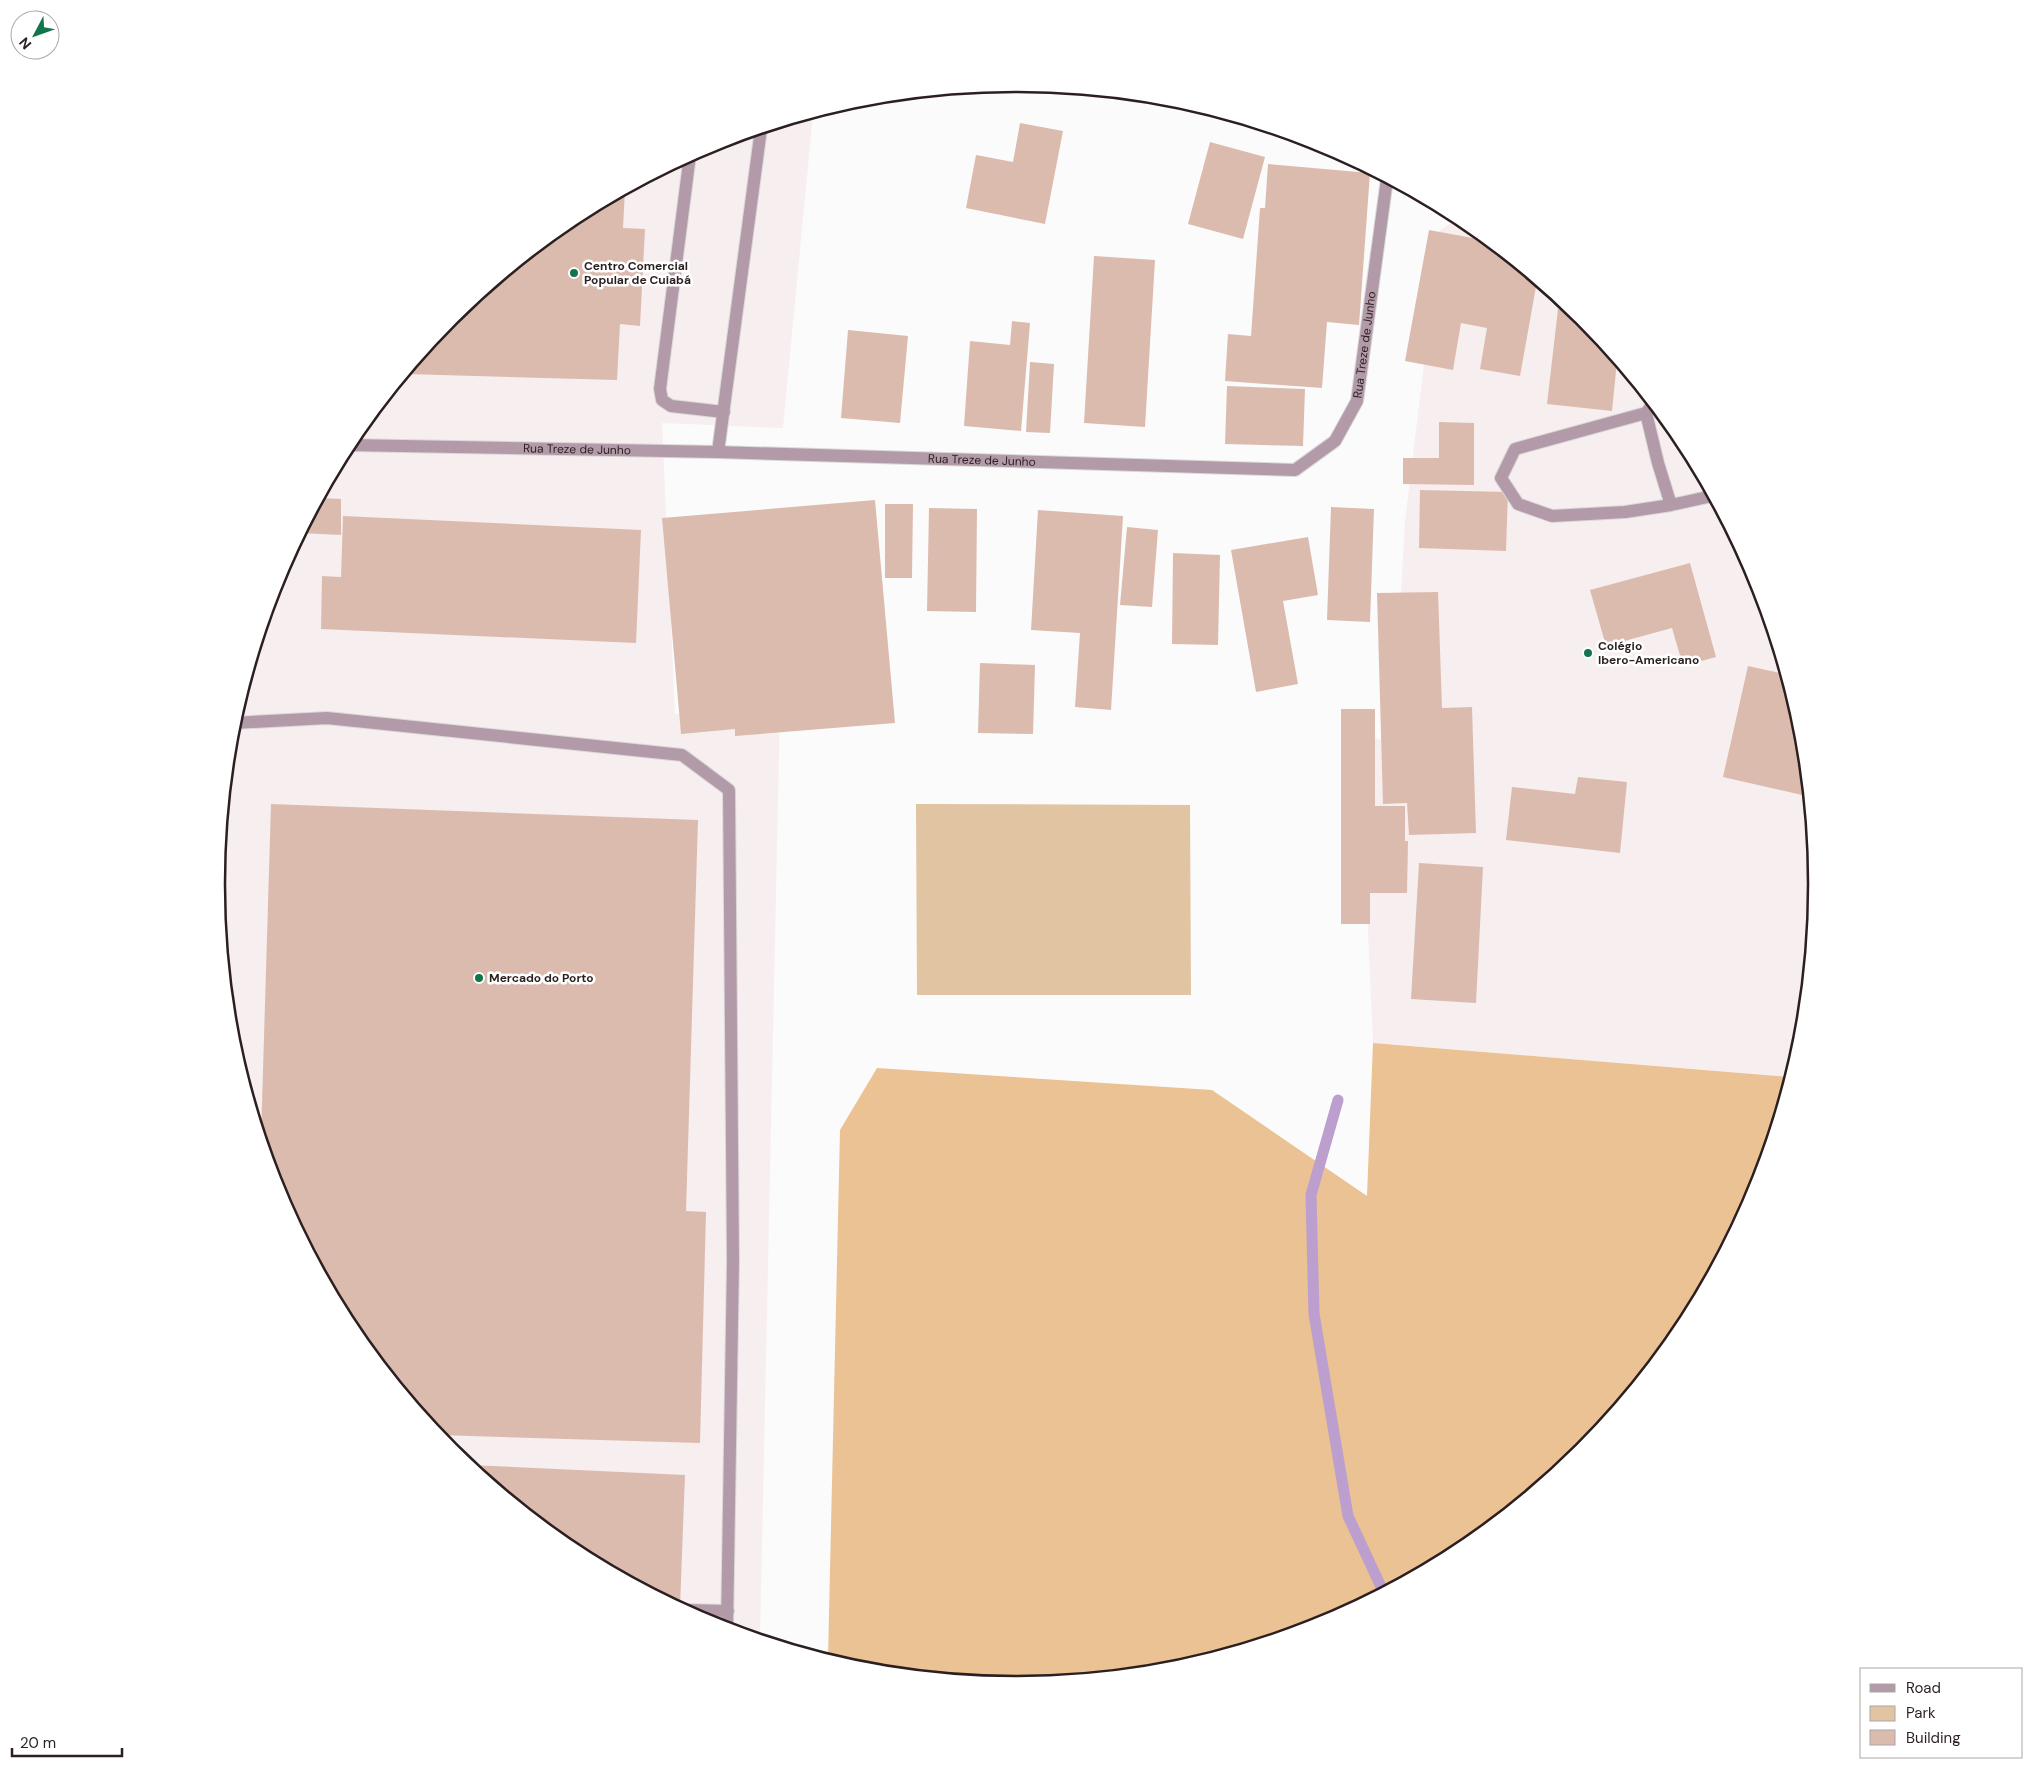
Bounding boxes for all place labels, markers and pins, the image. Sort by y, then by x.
place label: Centro Comercial Popular de Cuiabá [584,258,691,288]
marker: Centro Comercial Popular de Cuiabá [568,267,580,279]
place label: Colégio Ibero-Americano [1598,638,1699,668]
marker: Colégio Ibero-Americano [1582,647,1594,659]
place label: Mercado do Porto [489,970,594,986]
marker: Mercado do Porto [473,972,485,984]

